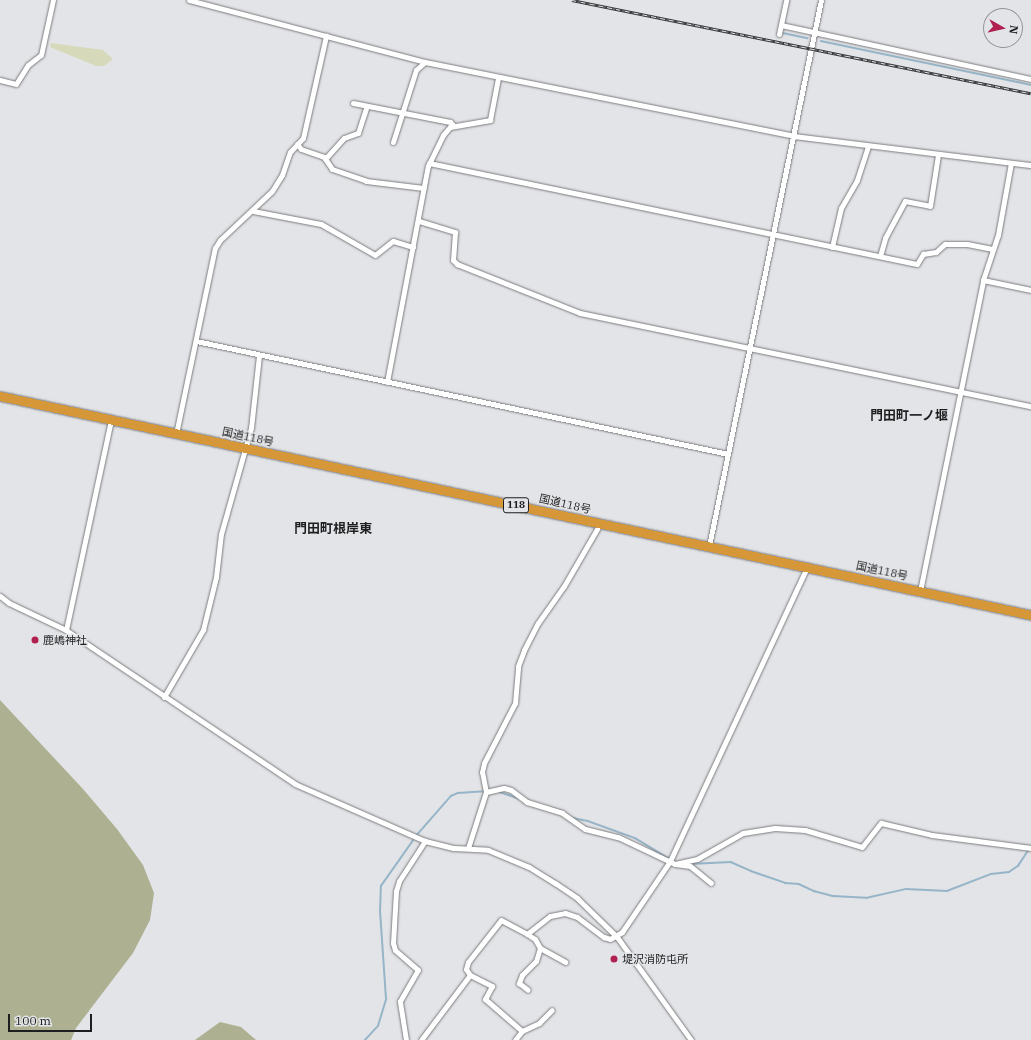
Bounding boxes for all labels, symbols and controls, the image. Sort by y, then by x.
north arrow [983,8,1023,48]
text: N [1006,24,1021,35]
district label: 門田町一ノ堰 [870,408,948,424]
street label: 国道118号 [221,425,275,449]
street label: 国道118号 [538,492,592,516]
road number: 118 [503,497,529,513]
district label: 門田町根岸東 [294,521,372,537]
street label: 国道118号 [855,559,909,583]
place label: 鹿嶋神社 [43,633,87,647]
marker: 鹿嶋神社 [30,635,40,645]
place label: 堤沢消防屯所 [622,952,688,966]
marker: 堤沢消防屯所 [609,954,619,964]
scale bar [10,1006,94,1032]
text: 100 m [15,1013,51,1028]

